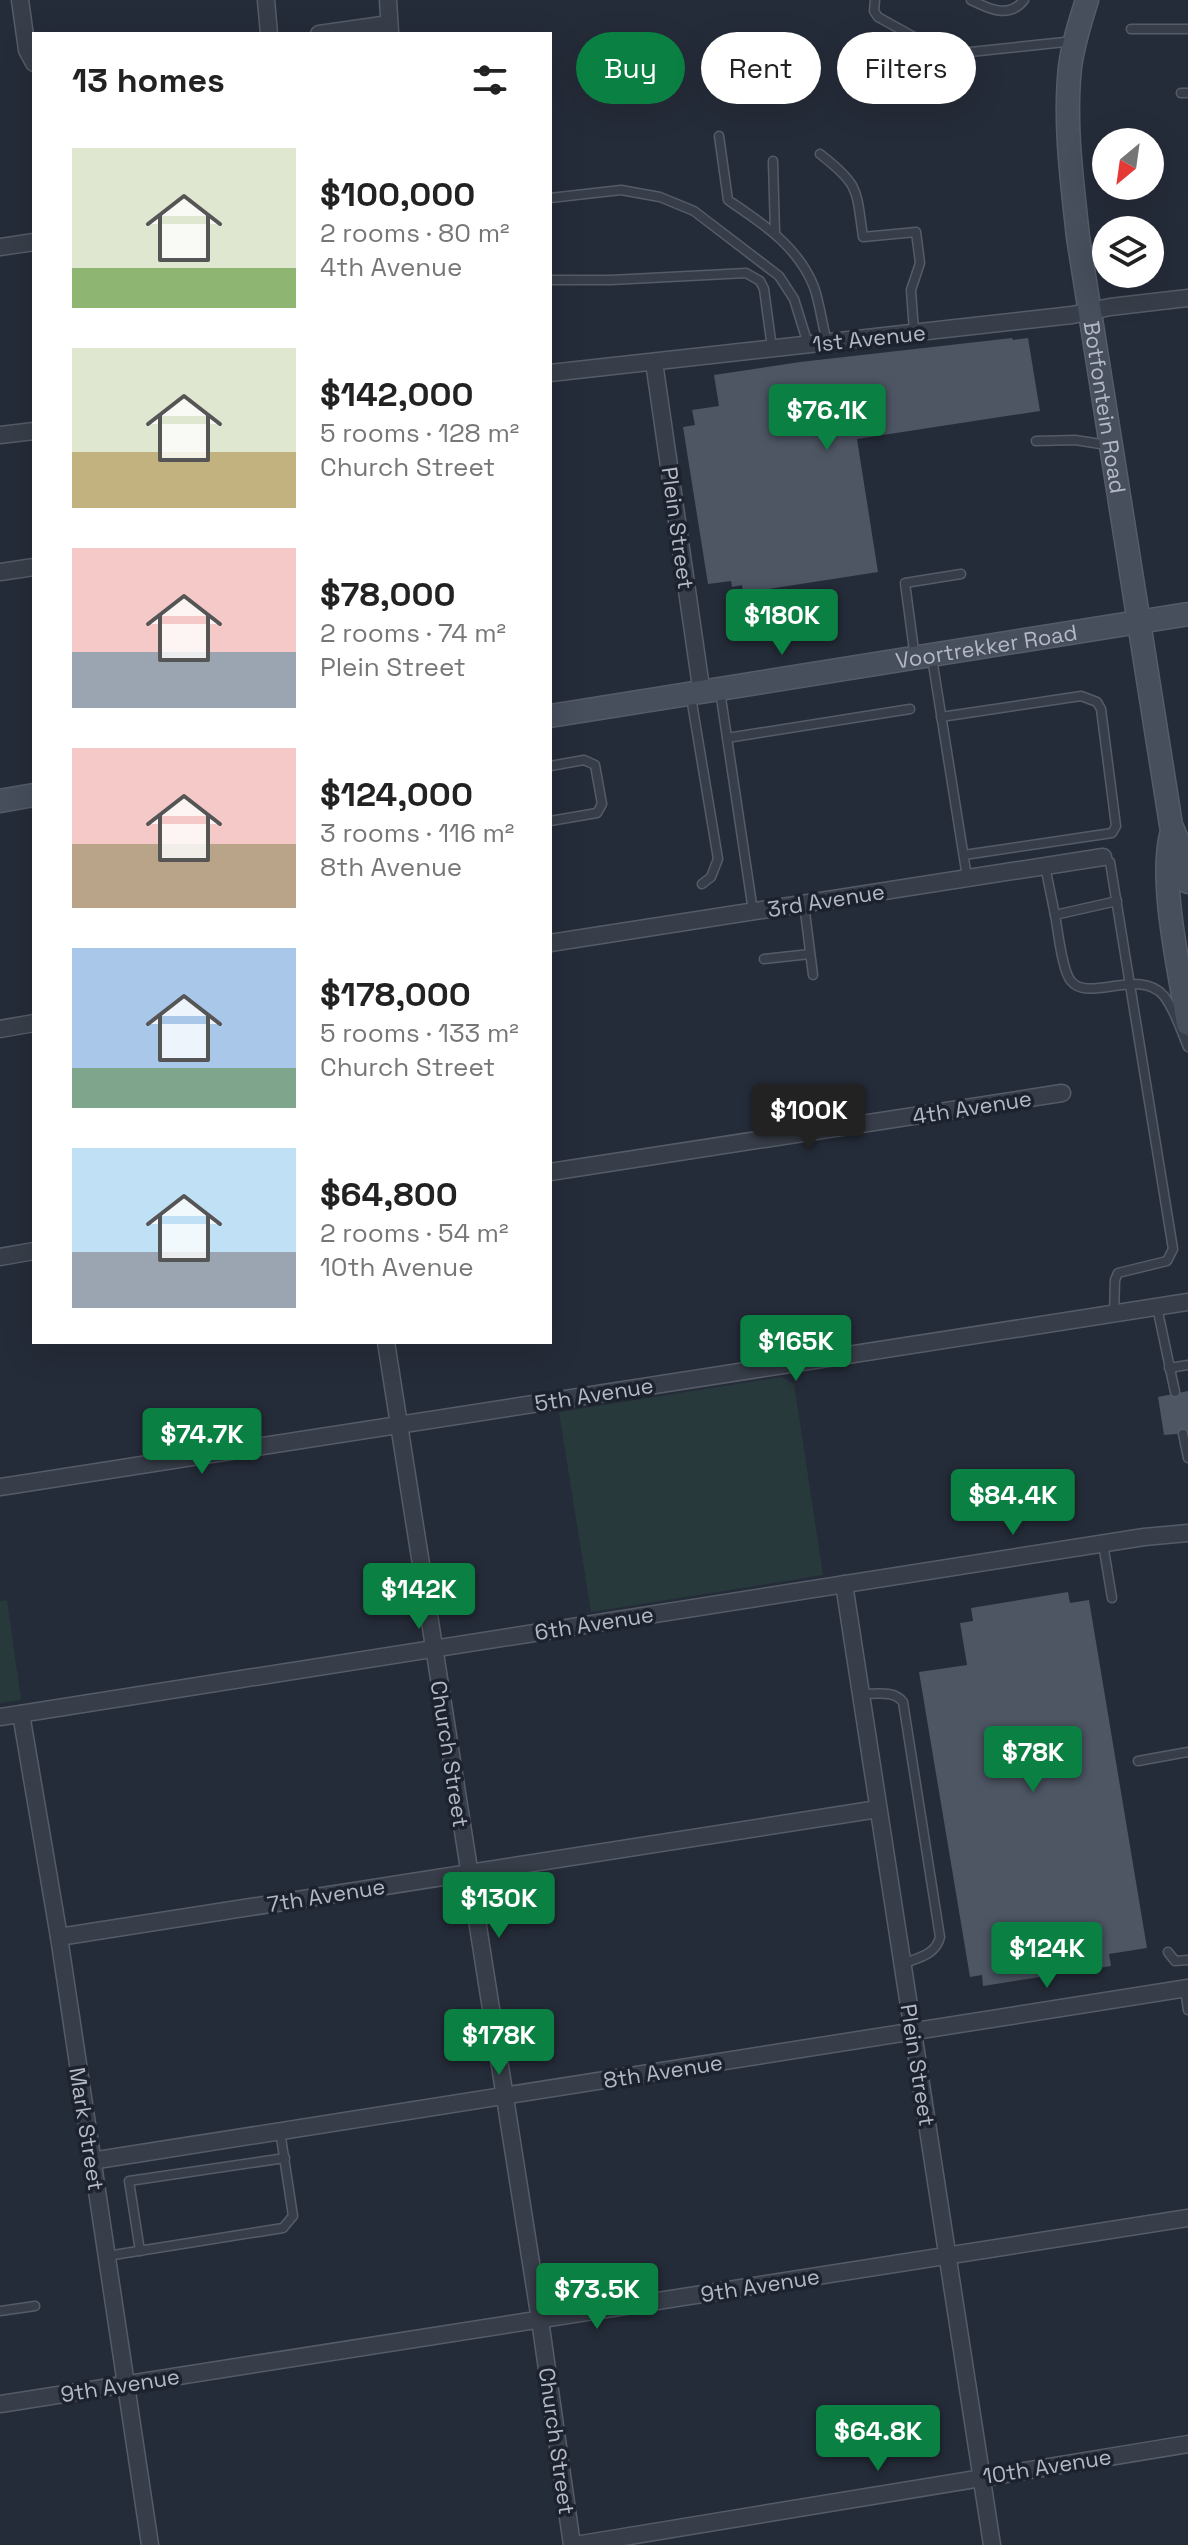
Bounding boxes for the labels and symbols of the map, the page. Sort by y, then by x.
north arrow [1092,128,1164,200]
street label: 1st Avenue [811,318,927,358]
street label: Botfontein Road [1077,319,1132,496]
pin: $76.1K [762,384,892,452]
street label: Plein Street [656,465,700,591]
pin: $180K [726,589,838,657]
street label: Voortrekker Road [894,618,1079,675]
street label: 3rd Avenue [765,877,887,923]
pin: $100K [753,1084,865,1152]
street label: 4th Avenue [910,1084,1034,1130]
pin: $165K [740,1315,852,1383]
street label: 5th Avenue [533,1371,655,1417]
pin: $74.7K [137,1408,267,1476]
pin: $84.4K [948,1469,1078,1537]
pin: $142K [363,1563,475,1631]
street label: 6th Avenue [532,1600,656,1646]
street label: Church Street [425,1679,475,1829]
pin: $78K [986,1726,1080,1794]
street label: 7th Avenue [265,1872,387,1918]
pin: $130K [443,1872,555,1940]
pin: $124K [991,1922,1103,1990]
street label: Plein Street [895,2002,941,2128]
pin: $178K [443,2009,555,2077]
street label: 8th Avenue [601,2048,725,2094]
street label: Mark Street [63,2065,111,2193]
street label: 9th Avenue [698,2262,822,2308]
pin: $73.5K [532,2263,662,2331]
street label: 9th Avenue [58,2362,182,2408]
street label: Church Street [533,2366,581,2516]
pin: $64.8K [813,2405,943,2473]
street label: 10th Avenue [981,2442,1113,2490]

